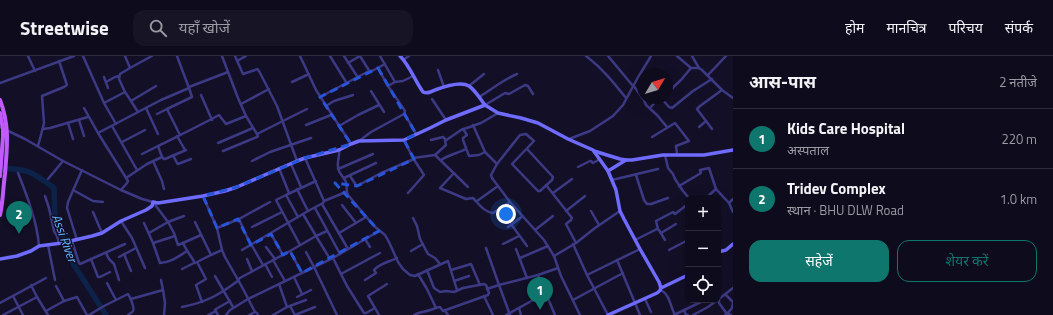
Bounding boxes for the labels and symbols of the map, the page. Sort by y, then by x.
north arrow [637,68,673,104]
pin: 2 [6,201,32,234]
your location [496,204,516,224]
water label: Assi River [47,211,84,267]
pin: 1 [527,277,553,310]

